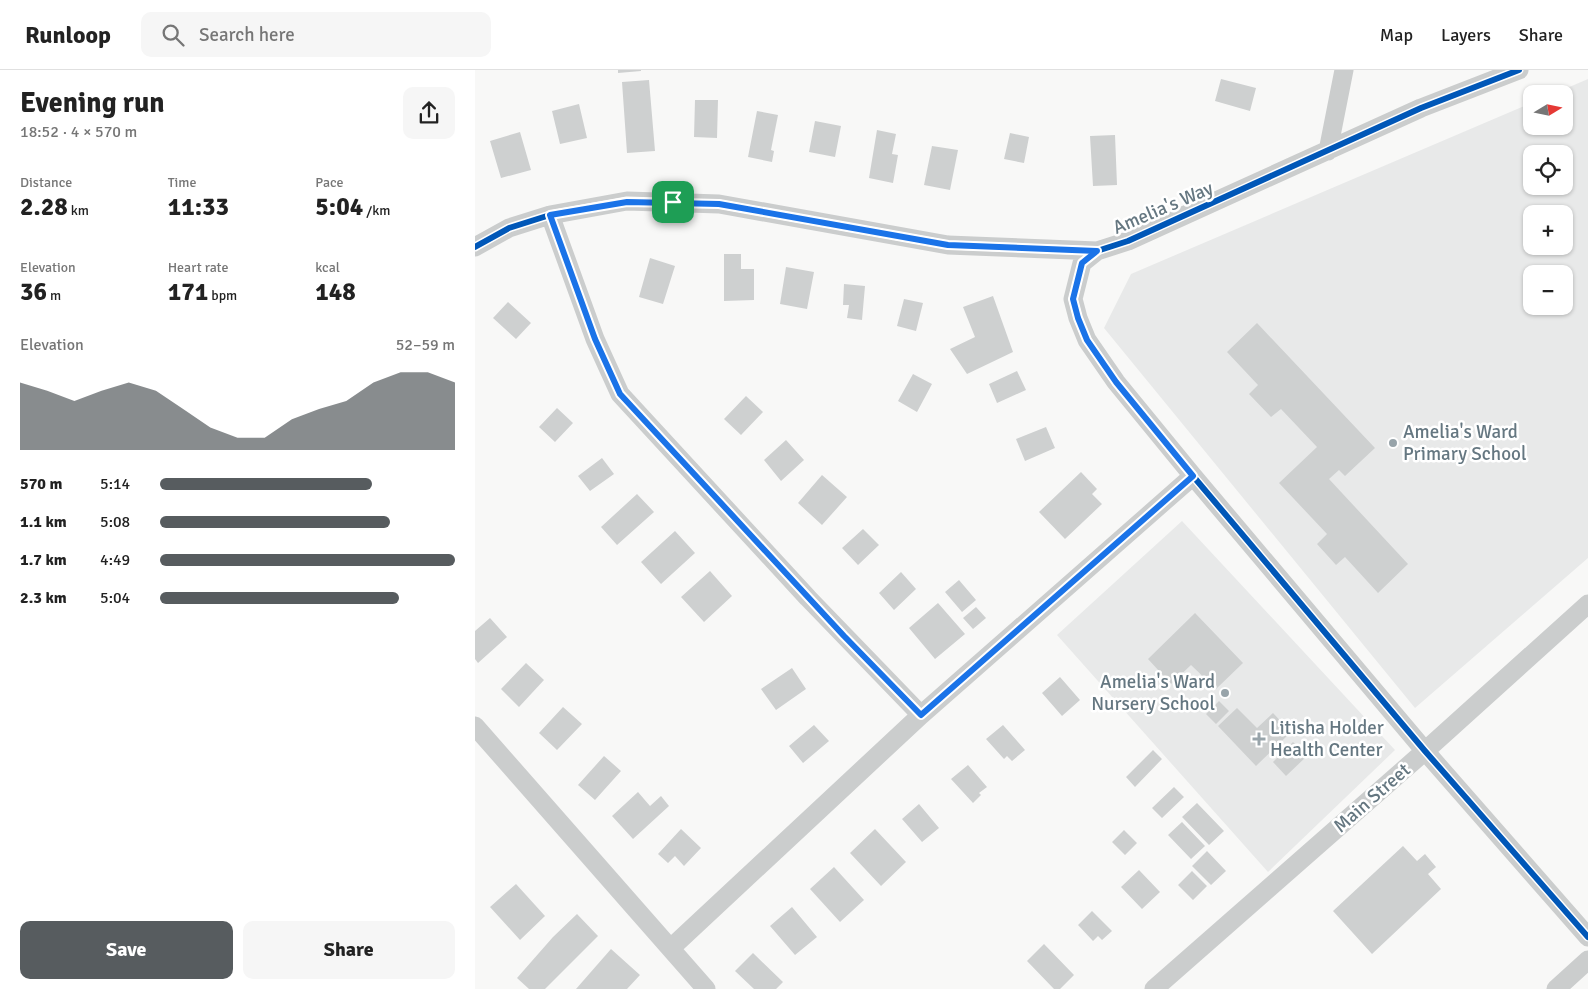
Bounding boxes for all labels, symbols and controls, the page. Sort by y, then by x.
search box [141,12,491,57]
text: Runloop [25,20,111,50]
icon: search [159,21,187,49]
text: Search here [199,23,295,47]
text: Map [1380,24,1413,46]
text: Layers [1441,24,1491,46]
text: Share [1519,24,1563,46]
north arrow [1523,85,1573,135]
map controls [1523,85,1573,315]
text: Evening run [20,86,165,120]
button: share [403,87,455,139]
text: 18:52 · 4 × 570 m [20,122,137,142]
button: locate [1523,145,1573,195]
text: Distance [20,174,72,191]
text: Time [168,174,197,191]
text: Pace [315,174,344,191]
street label: Amelia's Way [1109,176,1217,240]
pin [652,181,694,223]
icon: arrive [659,188,687,216]
text: 2.28 [20,191,68,222]
text: 11:33 [168,191,229,222]
text: 5:04 [315,191,363,222]
text: km [68,202,89,219]
text: /km [363,202,390,219]
button: + [1523,205,1573,255]
text: Elevation [20,259,76,276]
text: Heart rate [168,259,228,276]
text: kcal [315,259,340,276]
button: − [1523,265,1573,315]
text: 36 [20,276,47,307]
text: 171 [168,276,208,307]
text: 148 [315,276,356,307]
text: m [47,287,61,304]
text: bpm [208,287,237,304]
text: Elevation [20,335,84,355]
text: 52–59 m [396,335,455,355]
place label: Amelia's Ward Primary School [1403,420,1526,466]
marker: Amelia's Ward Primary School [1387,437,1399,449]
text: 570 m [20,474,62,494]
text: 5:14 [100,474,130,494]
text: 1.1 km [20,512,67,532]
text: 5:08 [100,512,130,532]
text: 1.7 km [20,550,67,570]
text: 4:49 [100,550,130,570]
text: 2.3 km [20,588,67,608]
text: 5:04 [100,588,130,608]
place label: Amelia's Ward Nursery School [1091,670,1215,716]
marker: Amelia's Ward Nursery School [1219,687,1231,699]
place label: Litisha Holder Health Center [1270,716,1384,762]
marker: Litisha Holder Health Center [1252,732,1266,746]
street label: Main Street [1329,758,1416,838]
button: Save [20,921,233,979]
button: Share [243,921,455,979]

